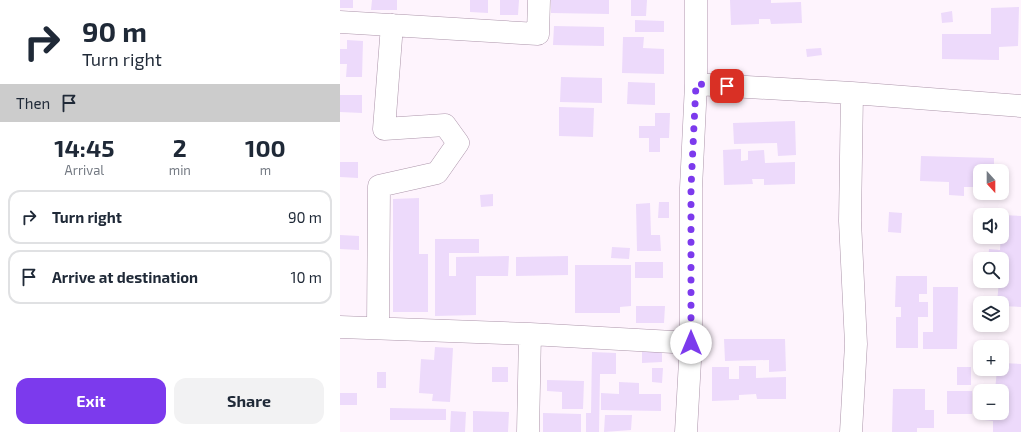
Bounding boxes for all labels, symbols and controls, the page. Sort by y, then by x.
text: 90 m [82,14,147,48]
icon: right [16,16,68,68]
text: Turn right [82,48,162,70]
pin [710,69,744,103]
icon: arrive [716,75,738,97]
icon: arrive [58,92,80,114]
text: Then [16,94,50,112]
text: 14:45 [54,133,115,162]
text: 2 [173,133,187,162]
text: 100 [245,133,286,162]
text: Arrival [65,162,104,178]
text: min [169,162,191,178]
text: m [260,162,271,178]
north arrow [973,164,1009,200]
map controls [973,164,1009,420]
icon: right [18,206,40,228]
text: Turn right [52,208,122,226]
text: 90 m [288,208,322,226]
button: sound [973,208,1009,244]
button: search [973,252,1009,288]
icon: arrive [18,266,40,288]
text: Arrive at destination [52,268,198,286]
text: 10 m [290,268,322,286]
button: layers [973,296,1009,332]
position arrow [670,322,712,364]
button: + [973,340,1009,376]
button: Exit [16,378,166,424]
button: Share [174,378,324,424]
button: − [973,384,1009,420]

